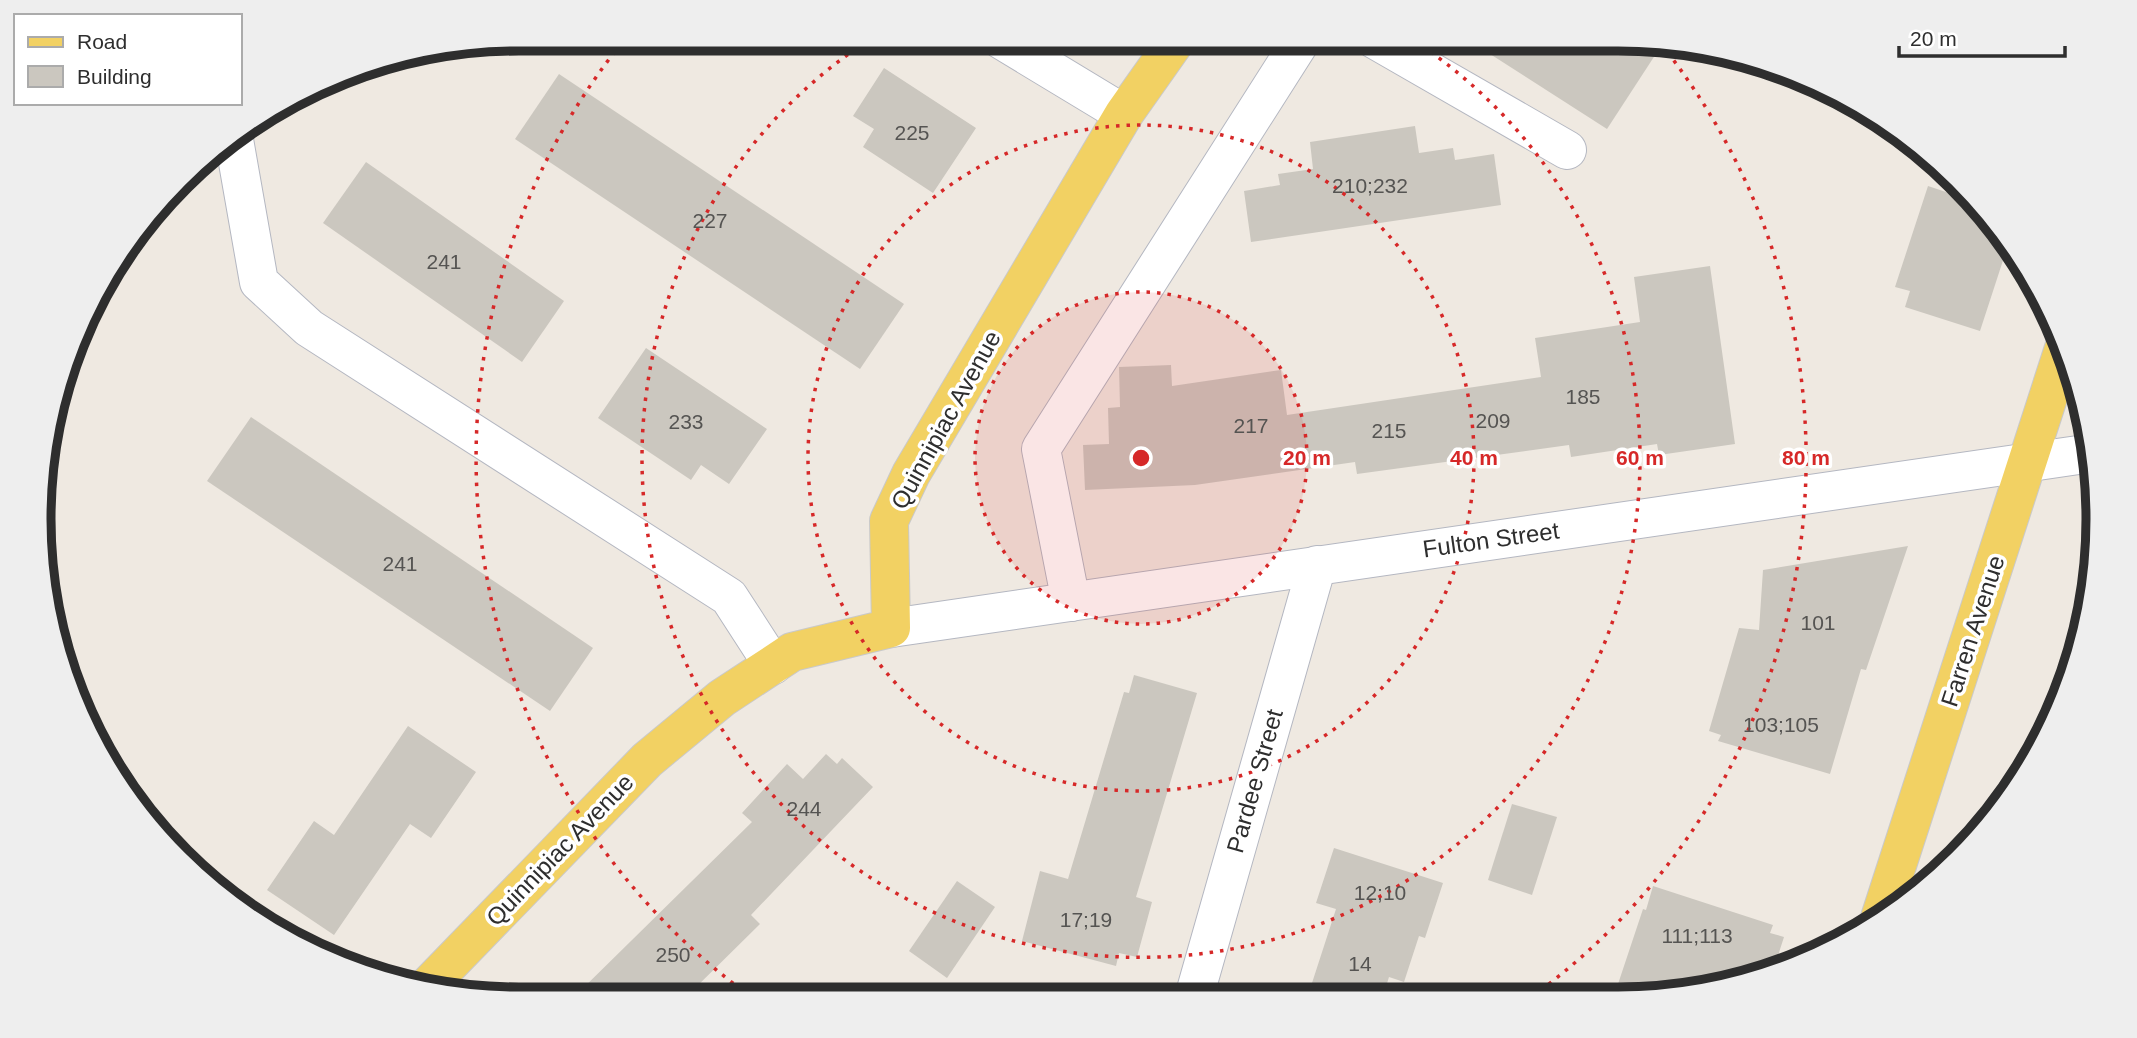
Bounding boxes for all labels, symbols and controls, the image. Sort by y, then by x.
legend [14,14,242,105]
scale bar [1899,14,2065,58]
text: 20 m [1910,27,1957,50]
text: Road [77,30,127,53]
text: Building [77,65,152,88]
house number: 225 [894,121,930,144]
house number: 210;232 [1332,174,1408,197]
house number: 227 [692,209,728,232]
house number: 241 [426,250,462,273]
street label: Quinnipiac Avenue [885,326,1006,514]
house number: 185 [1565,385,1601,408]
house number: 209 [1475,409,1511,432]
house number: 233 [668,410,704,433]
house number: 217 [1233,414,1269,437]
house number: 215 [1371,419,1407,442]
centre of rings [1129,446,1153,470]
text: 20 m [1283,446,1331,469]
text: 40 m [1450,446,1498,469]
text: 60 m [1616,446,1664,469]
text: 80 m [1782,446,1830,469]
street label: Fulton Street [1421,517,1561,562]
house number: 241 [382,552,418,575]
street label: Farren Avenue [1935,552,2010,710]
house number: 101 [1800,611,1836,634]
street label: Pardee Street [1221,706,1288,856]
house number: 103;105 [1743,713,1819,736]
street label: Quinnipiac Avenue [481,768,639,931]
house number: 244 [786,797,822,820]
house number: 12;10 [1354,881,1406,904]
house number: 17;19 [1060,908,1112,931]
house number: 111;113 [1661,924,1733,947]
house number: 250 [655,943,691,966]
house number: 14 [1348,952,1372,975]

